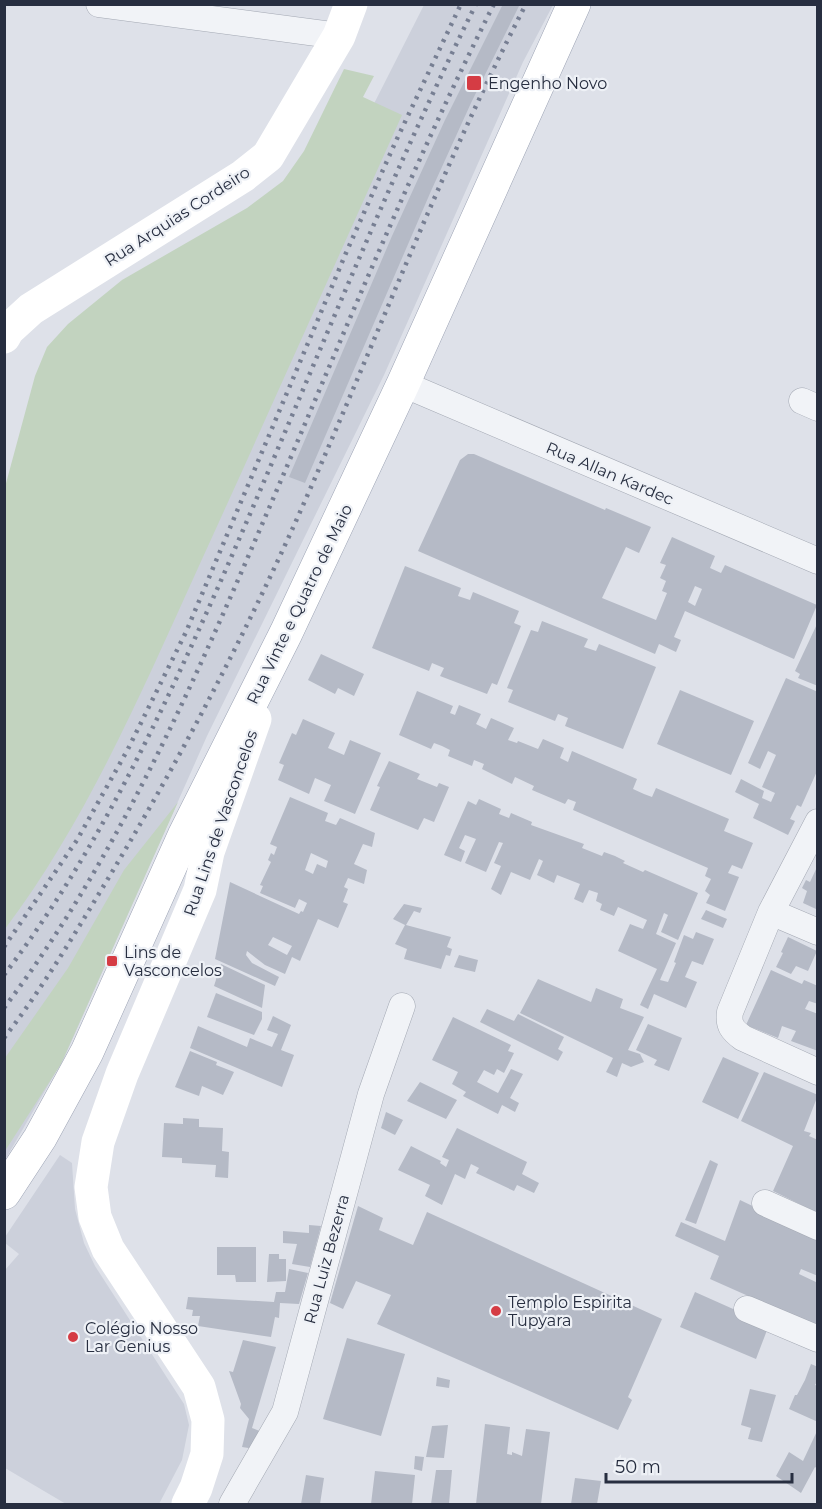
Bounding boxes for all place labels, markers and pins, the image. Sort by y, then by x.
marker: Engenho Novo [465,74,483,92]
place label: Engenho Novo [488,74,607,93]
place label: Lins de Vasconcelos [124,943,222,980]
marker: Lins de Vasconcelos [105,954,119,968]
place label: Templo Espirita Tupyara [508,1293,632,1330]
marker: Templo Espirita Tupyara [489,1304,503,1318]
place label: Colégio Nosso Lar Genius [85,1319,198,1356]
marker: Colégio Nosso Lar Genius [66,1330,80,1344]

